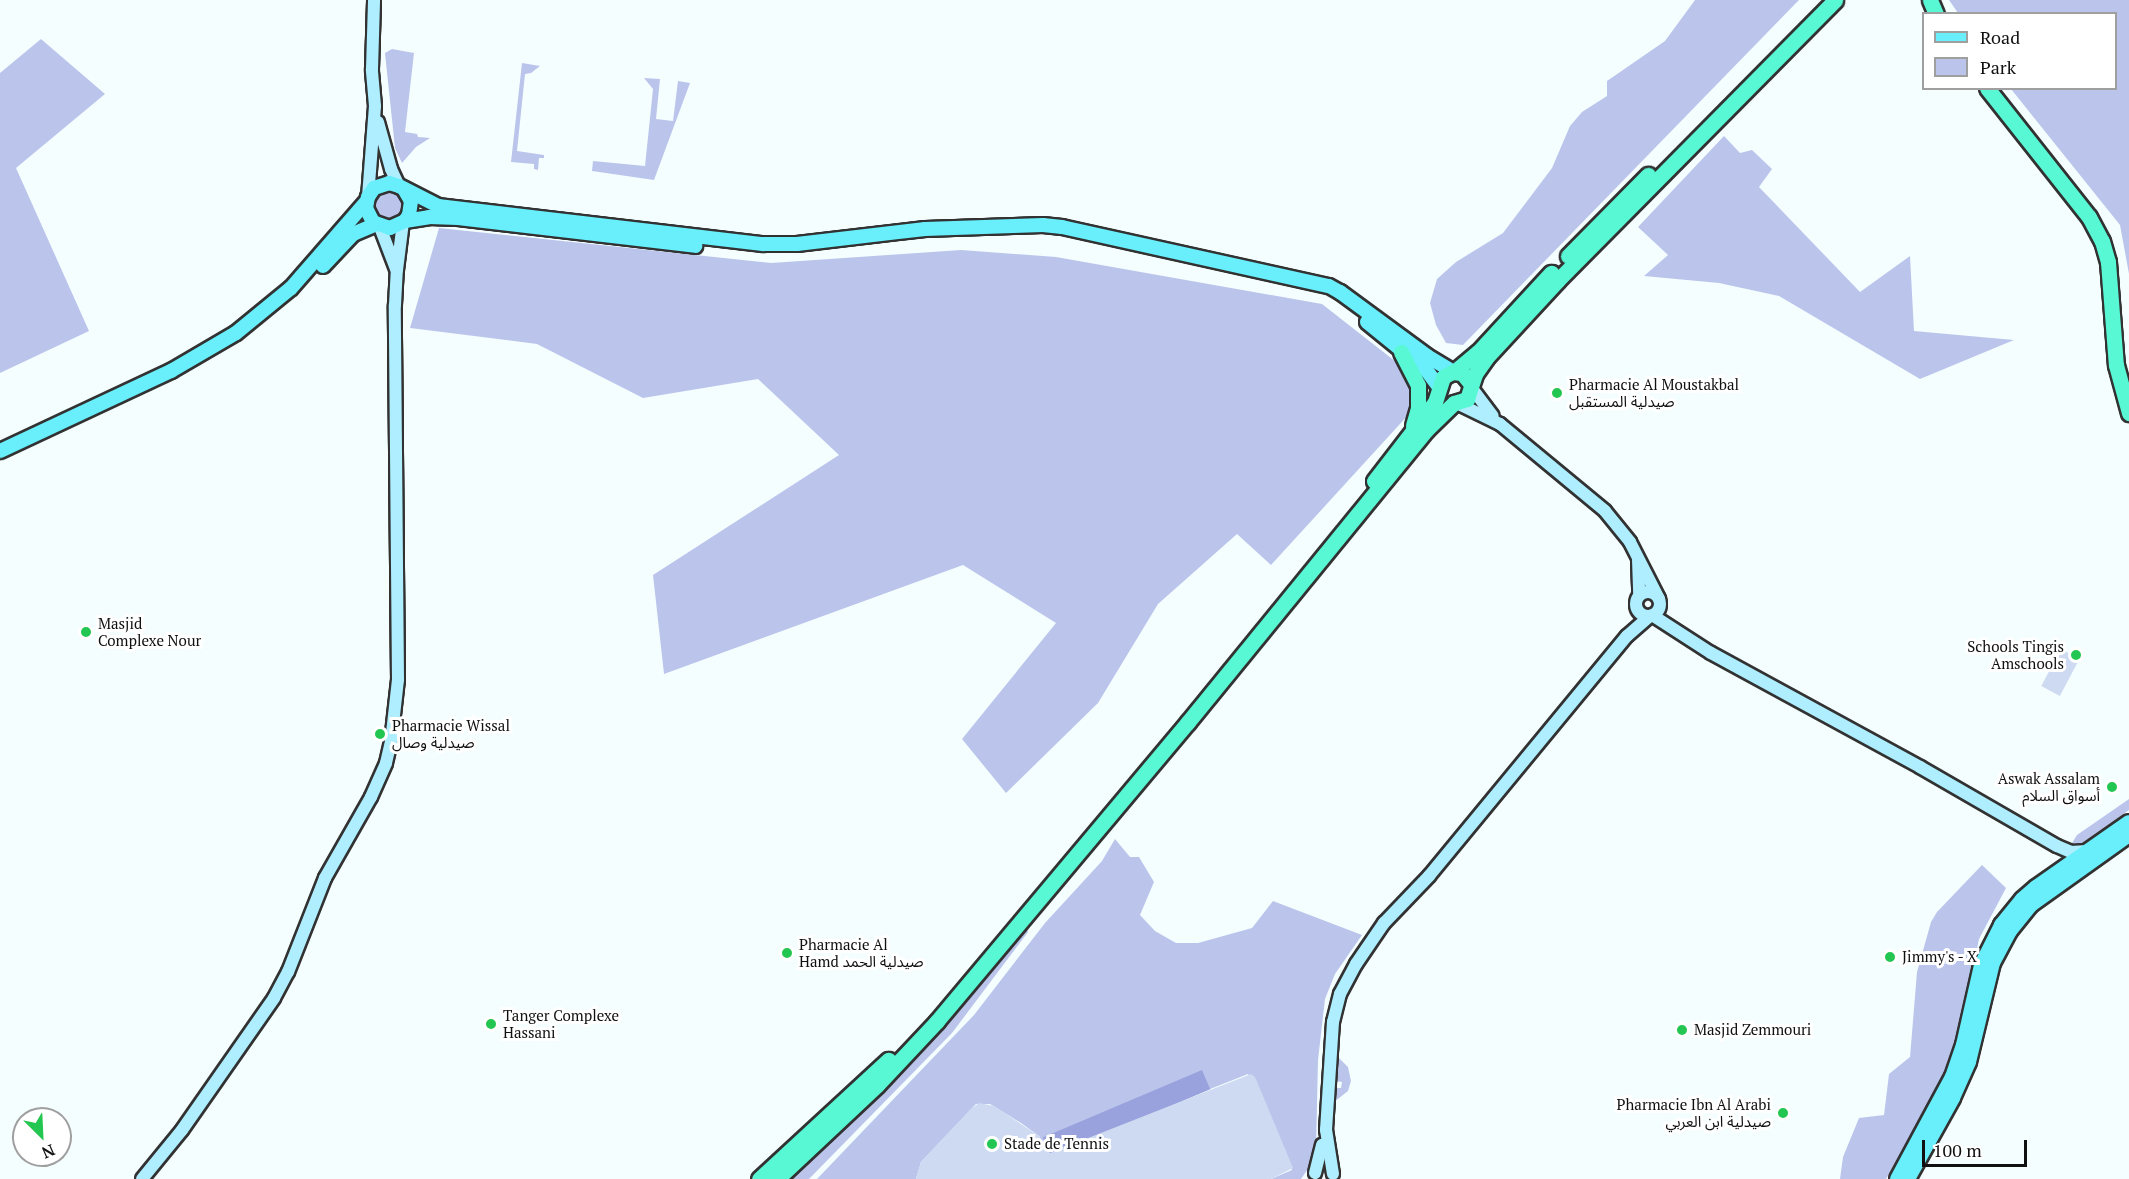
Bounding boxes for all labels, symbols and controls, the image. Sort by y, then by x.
legend [1922,12,2117,90]
text: Road [1980,25,2020,49]
text: Park [1980,55,2016,79]
place label: Pharmacie Al Moustakbal صيدلية المستقبل [1569,375,1739,410]
marker: Pharmacie Al Moustakbal صيدلية المستقبل [1550,386,1564,400]
place label: Masjid Complexe Nour [98,614,201,649]
marker: Masjid Complexe Nour [79,625,93,639]
place label: Schools Tingis Amschools [1967,637,2064,672]
marker: Schools Tingis Amschools [2069,648,2083,662]
place label: Pharmacie Wissal صيدلية وصال [392,716,510,751]
marker: Pharmacie Wissal صيدلية وصال [373,727,387,741]
place label: Aswak Assalam أسواق السلام [1998,769,2100,804]
marker: Aswak Assalam أسواق السلام [2105,780,2119,794]
place label: Pharmacie Al Hamd صيدلية الحمد [799,935,924,970]
marker: Pharmacie Al Hamd صيدلية الحمد [780,946,794,960]
place label: Jimmy's - X [1902,948,1978,966]
marker: Jimmy's - X [1883,950,1897,964]
place label: Tanger Complexe Hassani [503,1006,619,1041]
marker: Tanger Complexe Hassani [484,1017,498,1031]
place label: Masjid Zemmouri [1694,1021,1811,1039]
marker: Masjid Zemmouri [1675,1023,1689,1037]
place label: Pharmacie Ibn Al Arabi صيدلية ابن العربي [1616,1095,1771,1130]
marker: Pharmacie Ibn Al Arabi صيدلية ابن العربي [1776,1106,1790,1120]
north arrow [12,1107,72,1167]
scale bar [1925,1128,2030,1166]
place label: Stade de Tennis [1004,1135,1109,1153]
marker: Stade de Tennis [985,1137,999,1151]
text: 100 m [1933,1138,1982,1162]
text: N [38,1139,59,1164]

